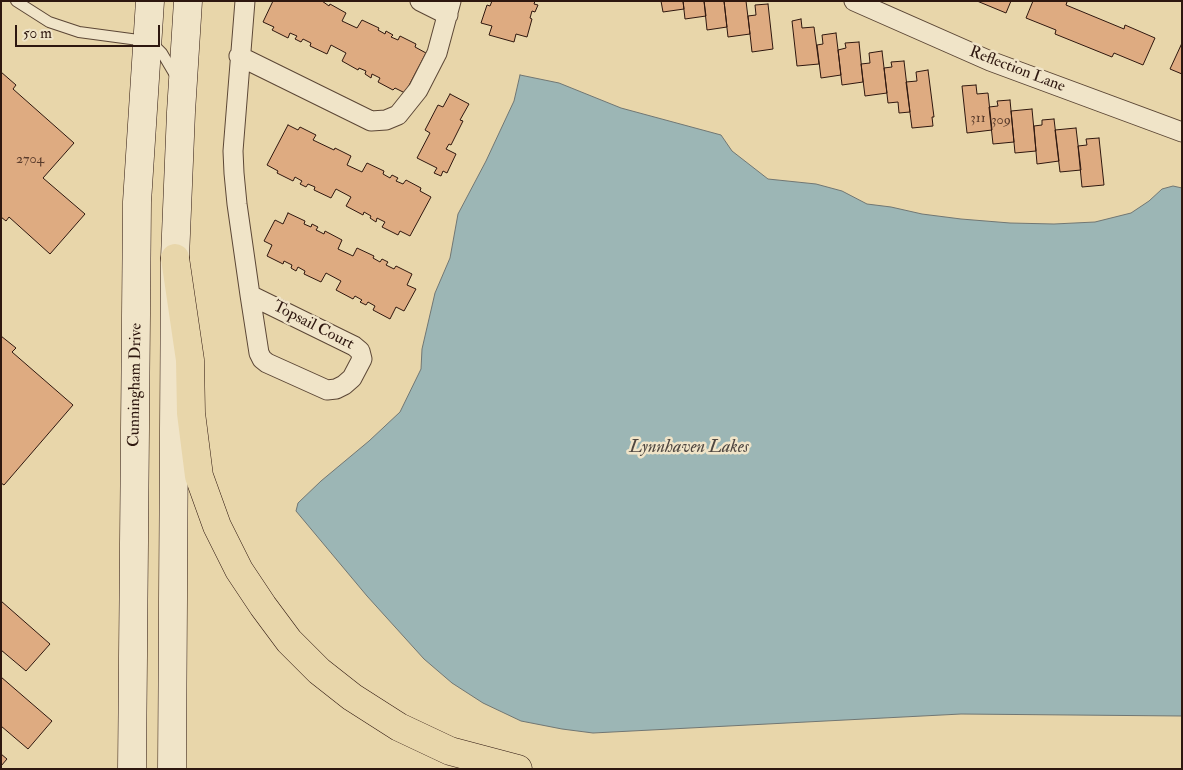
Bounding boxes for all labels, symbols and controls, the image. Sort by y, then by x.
scale bar [18,15,162,47]
text: 50 m [23,24,52,43]
street label: Reflection Lane [966,43,1068,97]
house number: 311 [970,111,986,127]
house number: 309 [991,113,1011,129]
house number: 2704 [16,152,44,168]
street label: Topsail Court [269,297,357,355]
street label: Cunningham Drive [125,323,147,447]
water label: Lynnhaven Lakes [629,437,749,459]

